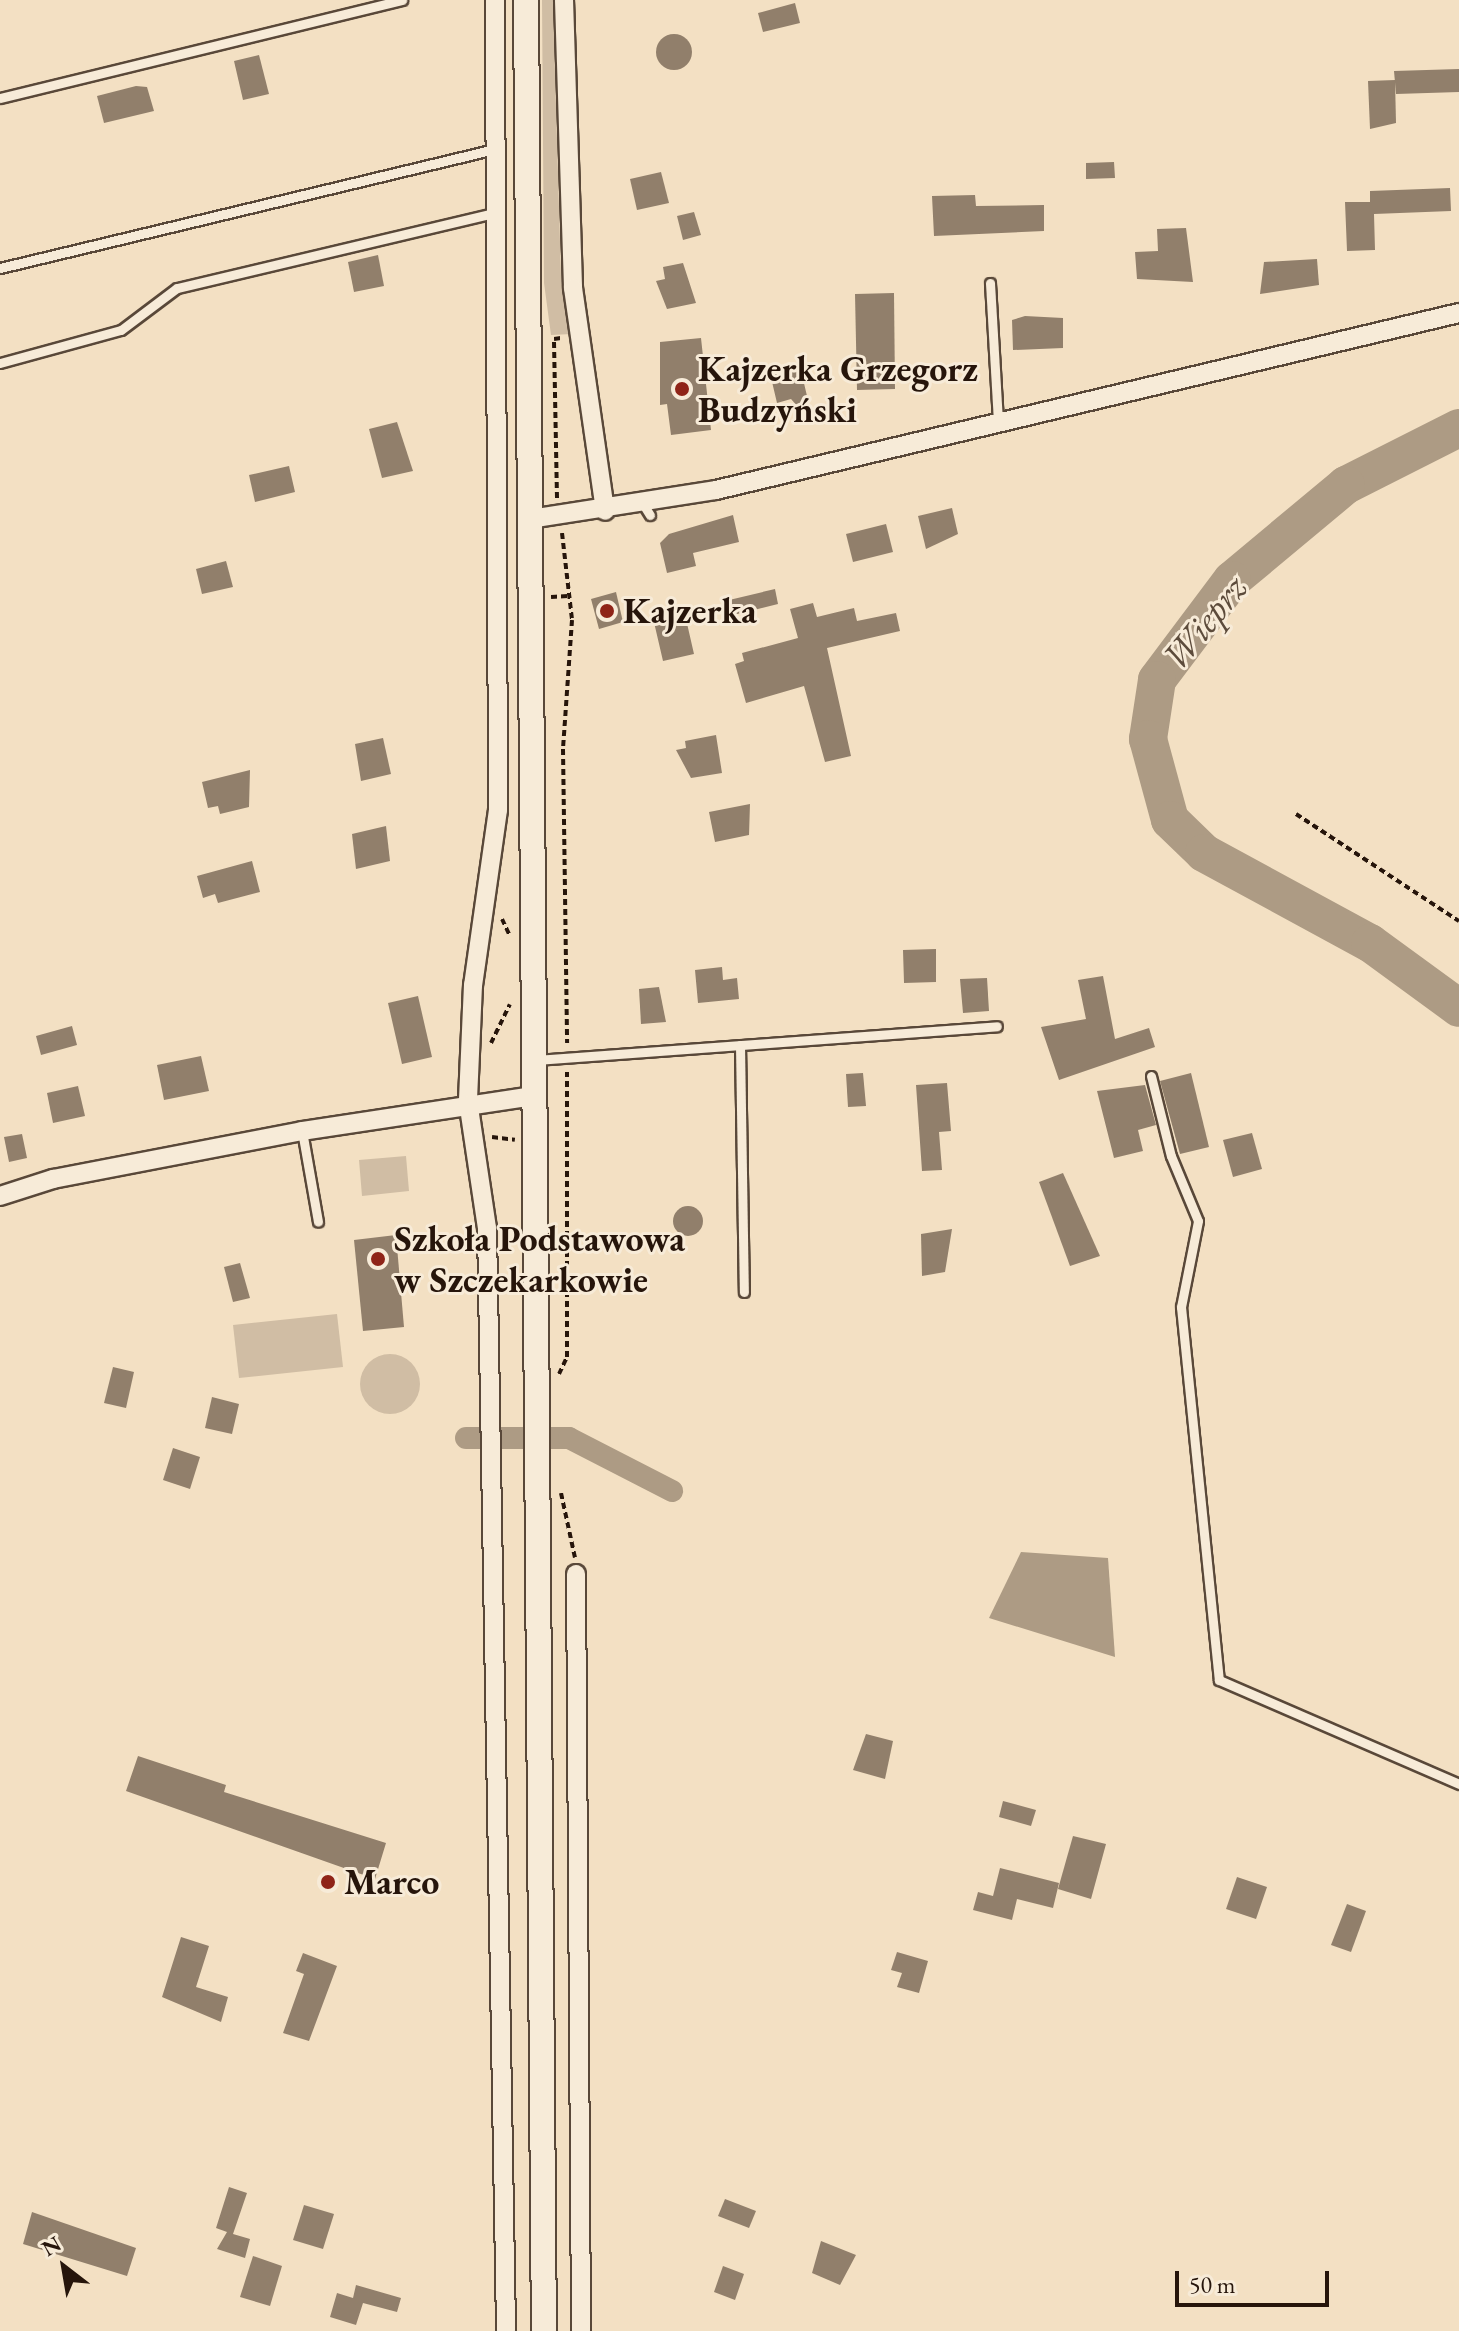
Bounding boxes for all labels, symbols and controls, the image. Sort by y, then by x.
place label: Kajzerka Grzegorz Budzyński [698,346,978,431]
marker: Kajzerka Grzegorz Budzyński [673,380,691,398]
water label: Wieprz [1152,565,1256,679]
place label: Kajzerka [623,589,757,633]
marker: Kajzerka [598,602,616,620]
place label: Szkoła Podstawowa w Szczekarkowie [394,1216,685,1301]
marker: Szkoła Podstawowa w Szczekarkowie [369,1250,387,1268]
place label: Marco [344,1860,439,1904]
marker: Marco [319,1873,337,1891]
north arrow [24,2227,104,2307]
text: N [36,2229,66,2263]
scale bar [1179,2255,1333,2305]
text: 50 m [1189,2269,1236,2300]

